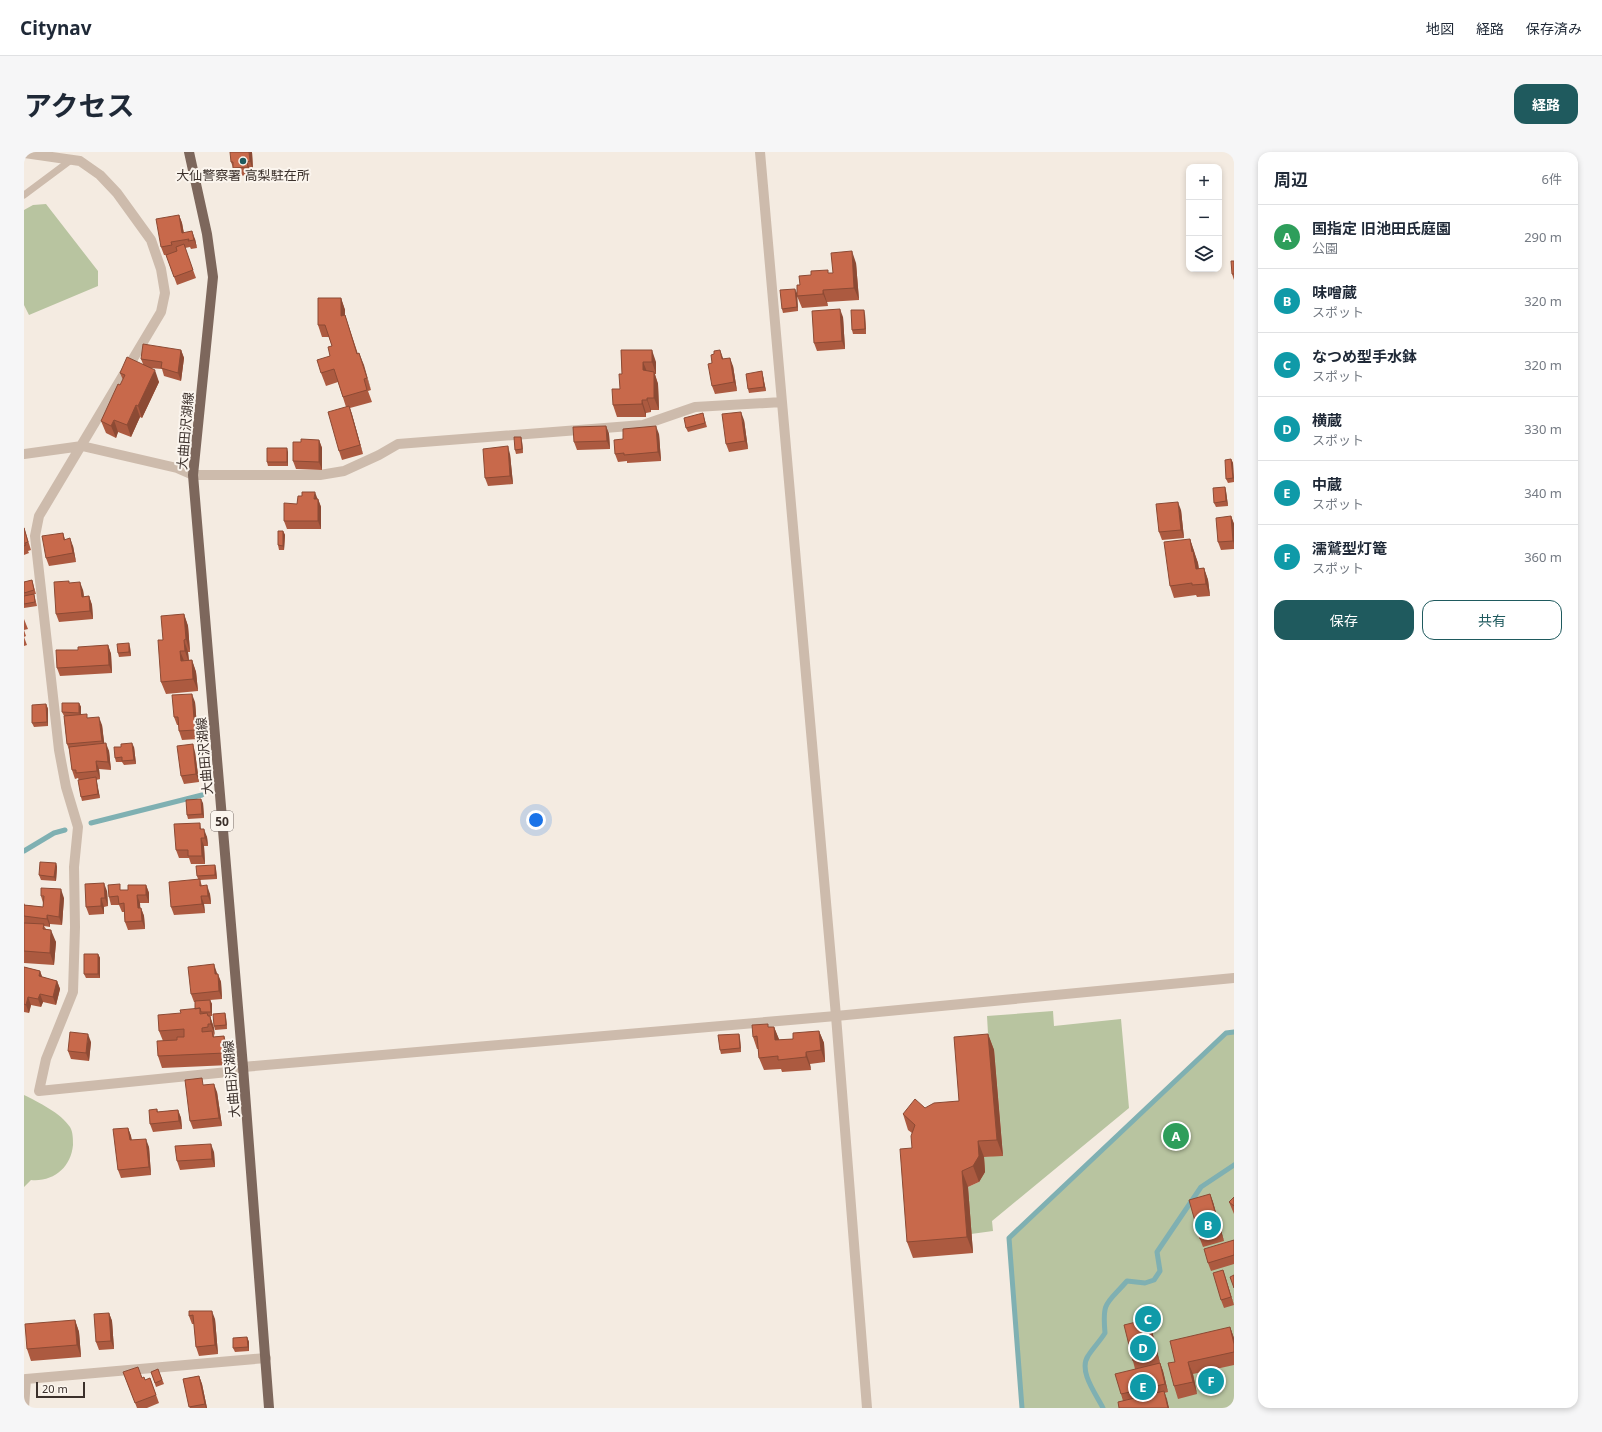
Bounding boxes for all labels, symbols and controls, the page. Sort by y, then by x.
text: Citynav [20,15,92,41]
text: 地図 [1426,19,1454,38]
text: 経路 [1476,19,1504,38]
text: 保存済み [1526,19,1582,38]
button: 経路 [1514,84,1578,124]
text: アクセス [24,86,135,124]
marker: 大仙警察署 高梨駐在所 [238,156,248,166]
map controls [1186,164,1222,272]
button: + [1186,164,1222,200]
place label: 大仙警察署 高梨駐在所 [176,166,310,184]
text: 周辺 [1274,168,1308,191]
text: 6件 [1542,170,1562,188]
button: − [1186,200,1222,236]
text: 国指定 旧池田氏庭園 [1312,218,1451,238]
text: A [1283,228,1292,246]
text: 290 m [1524,228,1562,246]
button: layers [1186,236,1222,272]
text: 公園 [1312,239,1338,257]
text: 味噌蔵 [1312,282,1357,302]
text: B [1283,292,1291,310]
text: 320 m [1524,292,1562,310]
text: スポット [1312,303,1364,321]
text: なつめ型手水鉢 [1312,346,1417,366]
text: C [1283,356,1291,374]
text: 320 m [1524,356,1562,374]
text: スポット [1312,367,1364,385]
street label: 大曲田沢湖線 [173,391,197,471]
text: 横蔵 [1312,410,1342,430]
text: D [1282,420,1292,438]
text: 330 m [1524,420,1562,438]
text: スポット [1312,431,1364,449]
text: 中蔵 [1312,474,1342,494]
text: E [1283,484,1291,502]
text: 340 m [1524,484,1562,502]
text: スポット [1312,495,1364,513]
text: 濡鷲型灯篭 [1312,538,1387,558]
text: F [1283,548,1291,566]
text: 360 m [1524,548,1562,566]
text: スポット [1312,559,1364,577]
button: 保存 [1274,600,1414,640]
button: 共有 [1422,600,1562,640]
street label: 大曲田沢湖線 [192,716,216,796]
your location [526,810,546,830]
road number: 50 [211,811,233,831]
street label: 大曲田沢湖線 [219,1039,243,1119]
pin: A [1163,1121,1189,1151]
pin: B [1195,1210,1221,1240]
pin: C [1135,1304,1161,1334]
pin: D [1130,1333,1156,1363]
pin: F [1198,1366,1224,1396]
pin: E [1130,1372,1156,1402]
scale bar [36,1380,85,1399]
text: 20 m [42,1381,68,1396]

